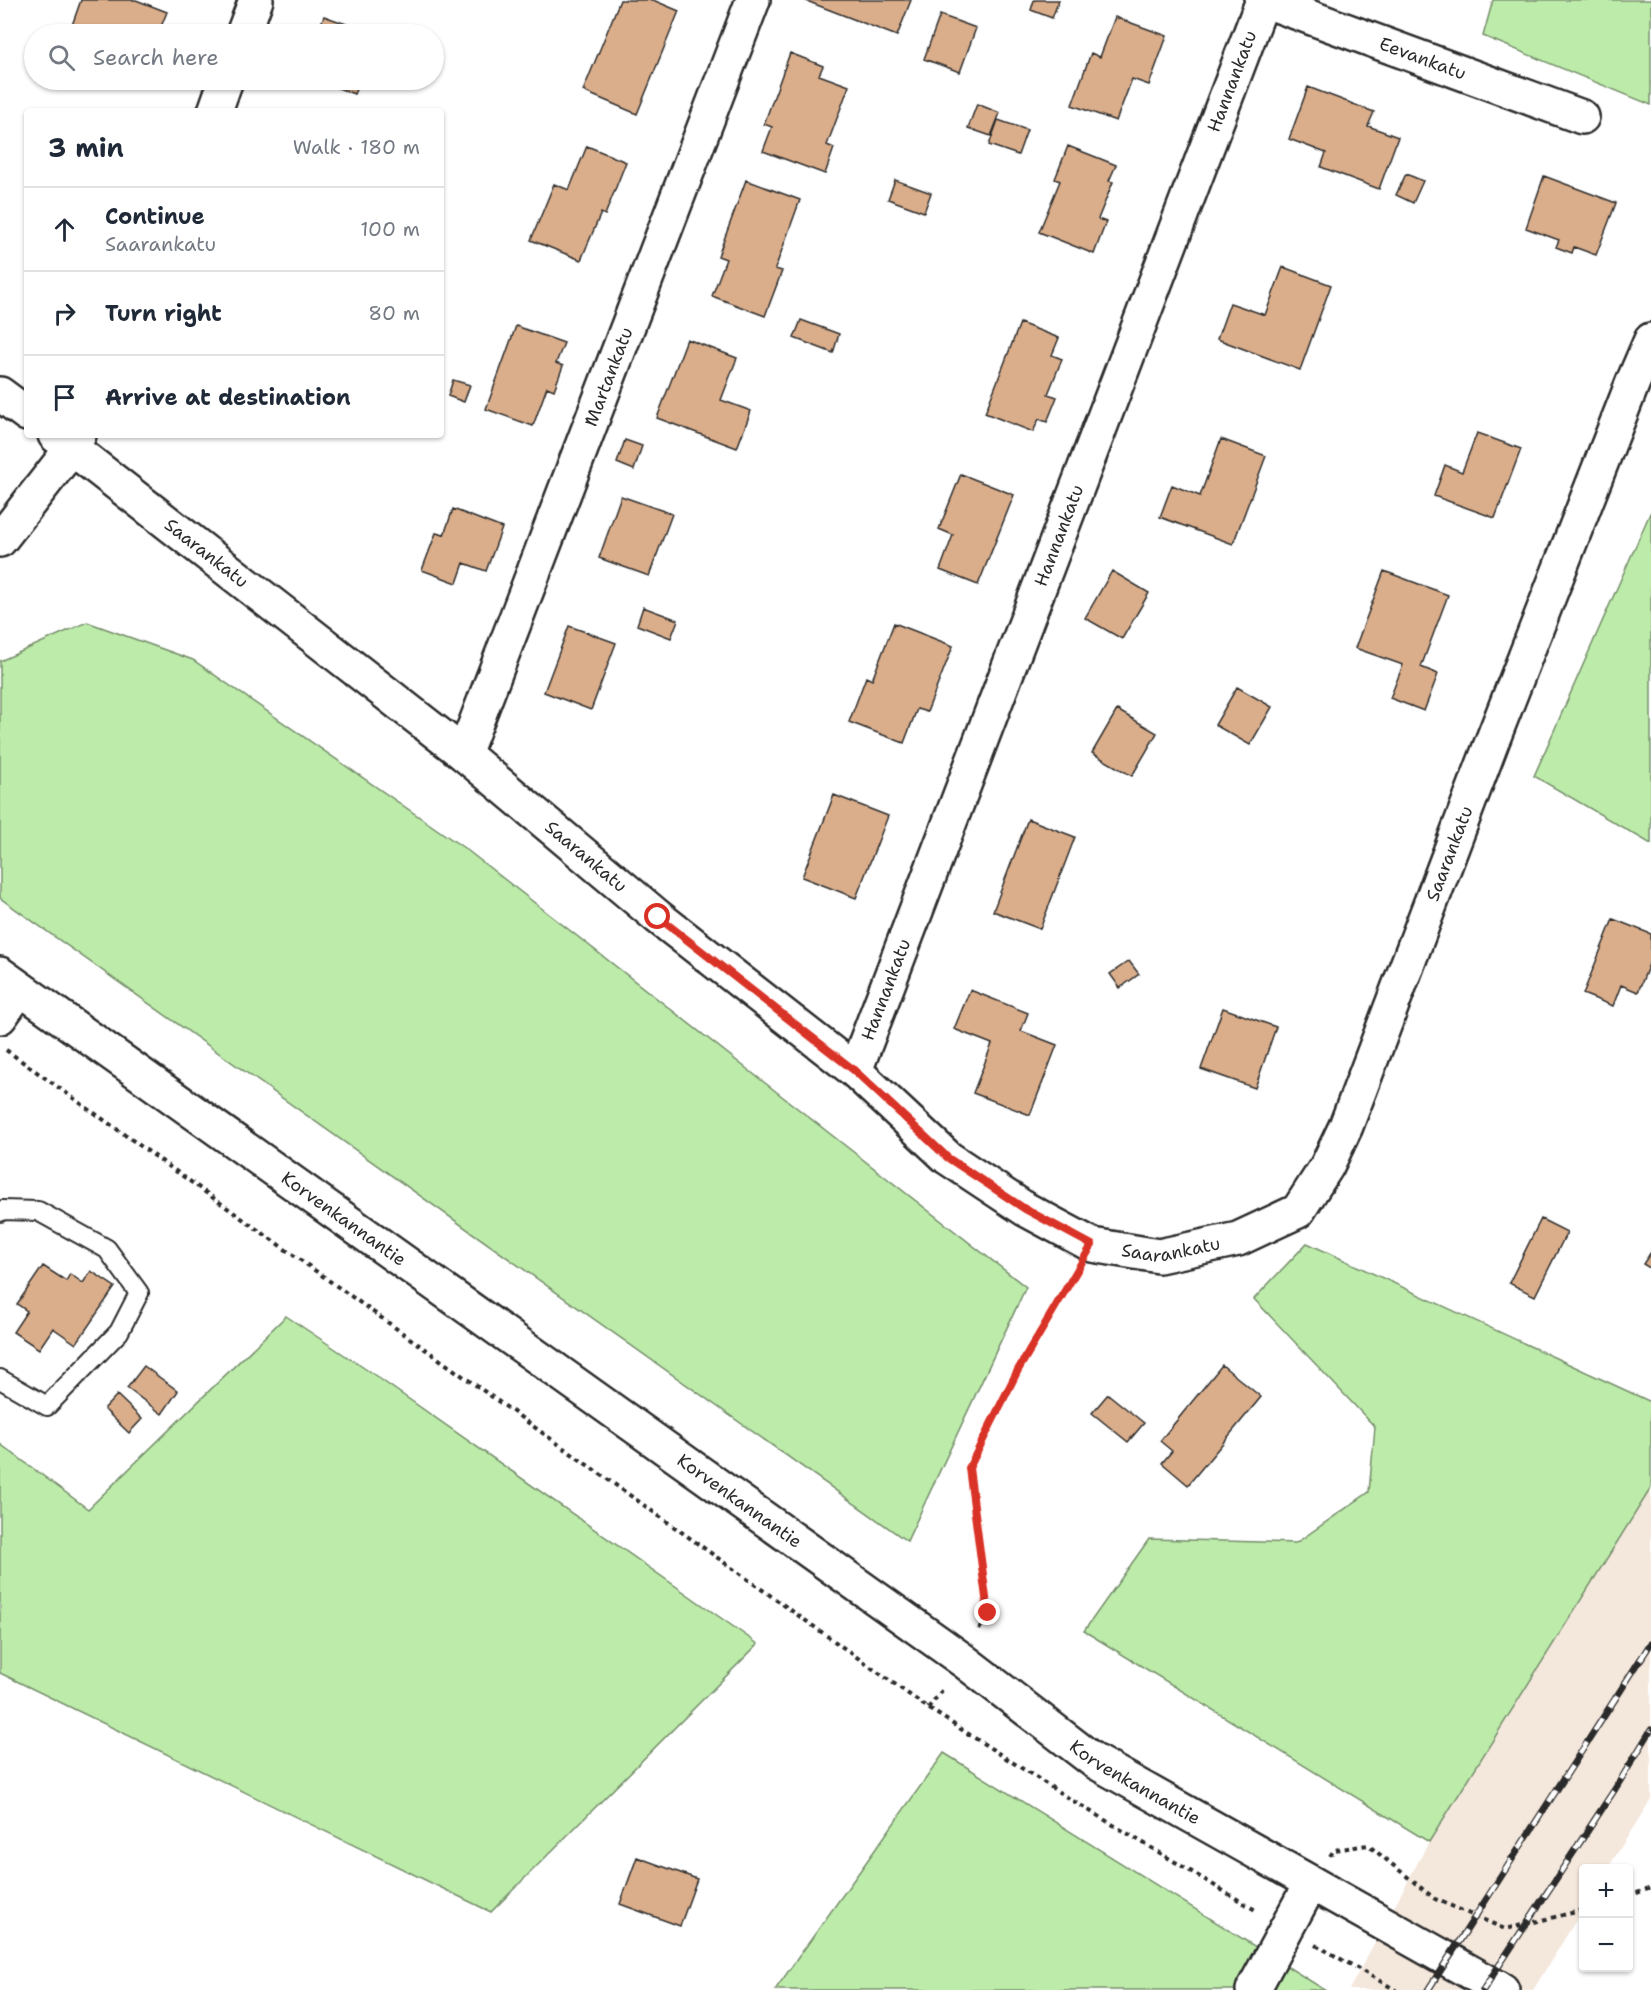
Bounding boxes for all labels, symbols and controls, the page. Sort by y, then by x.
search box [24,24,444,90]
street label: Hannankatu [1202,27,1262,136]
street label: Eevankatu [1376,32,1469,85]
icon: search [45,41,78,74]
text: Search here [93,43,219,72]
text: 3 min [48,130,124,165]
text: Walk · 180 m [293,134,420,160]
text: Continue [105,202,205,231]
icon: ahead [48,213,81,246]
text: 100 m [360,216,420,242]
text: Saarankatu [105,231,216,257]
icon: right [48,297,81,330]
text: Turn right [105,299,222,328]
text: 80 m [368,300,420,326]
street label: Martankatu [579,324,638,430]
icon: arrive [48,381,81,414]
text: Arrive at destination [105,383,351,412]
street label: Hannankatu [1029,481,1089,590]
street label: Saarankatu [160,513,253,593]
street label: Saarankatu [1420,803,1478,905]
street label: Saarankatu [540,815,632,898]
route start [644,903,670,929]
street label: Hannankatu [856,935,916,1044]
street label: Korvenkannantie [276,1166,411,1272]
street label: Saarankatu [1120,1231,1222,1268]
street label: Korvenkannantie [672,1448,807,1554]
route end [974,1599,1000,1625]
street label: Korvenkannantie [1065,1735,1205,1830]
map controls [1579,1864,1633,1972]
button: + [1579,1864,1633,1918]
button: − [1579,1918,1633,1972]

